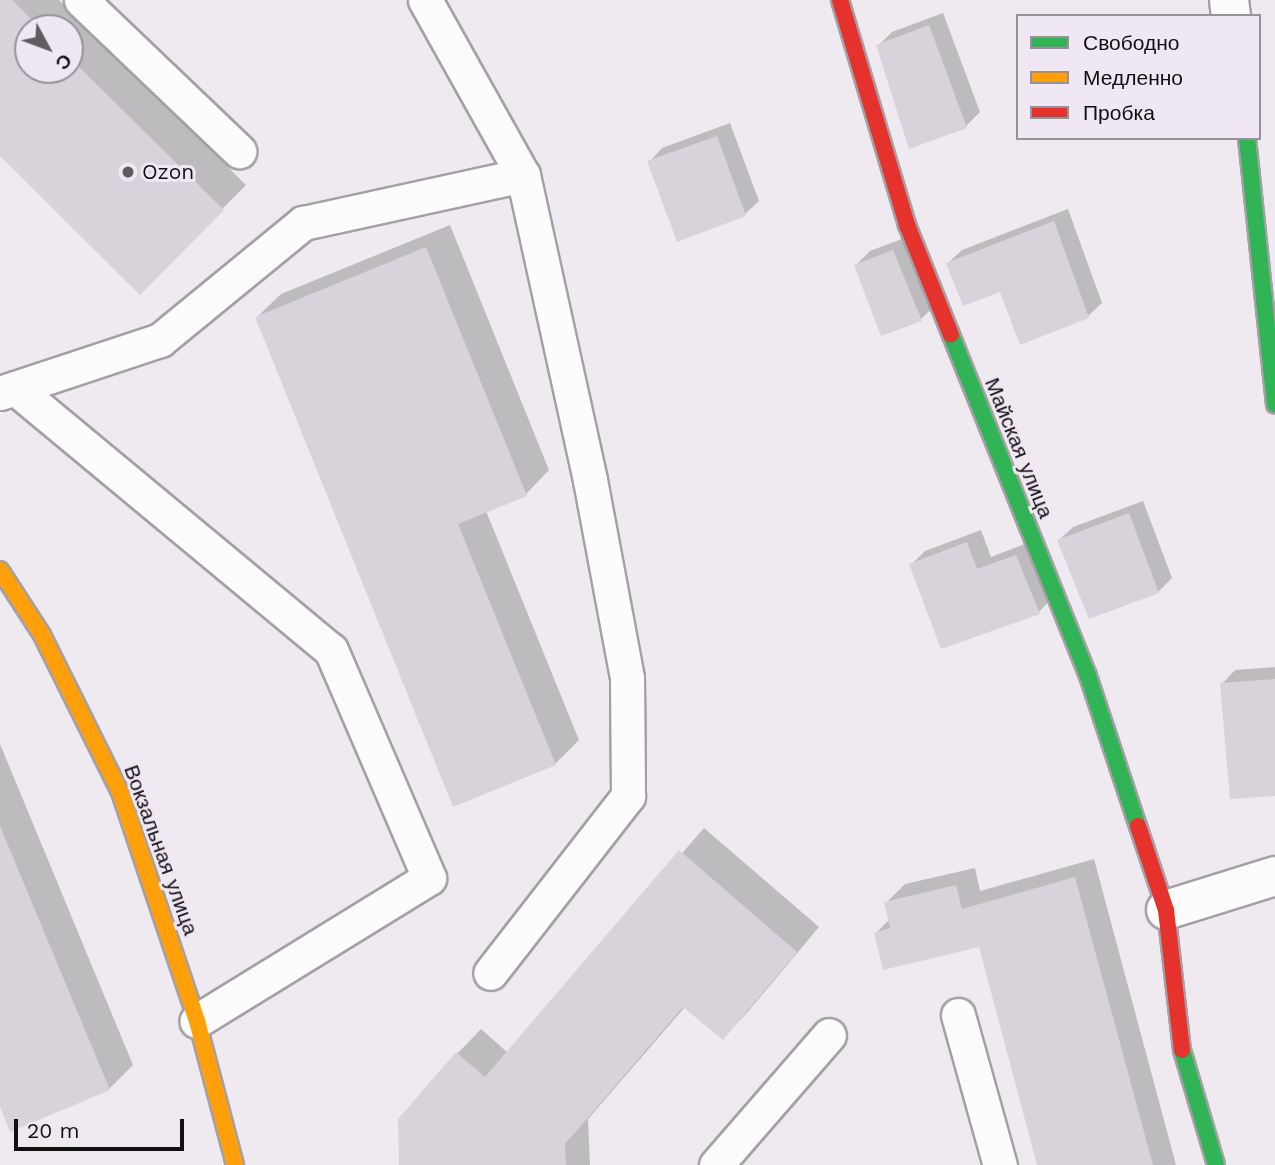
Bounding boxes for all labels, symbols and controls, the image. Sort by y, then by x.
north arrow [14,14,84,84]
legend [1016,14,1261,140]
text: Свободно [1083,30,1180,55]
text: С [51,49,77,75]
text: Медленно [1083,65,1183,90]
text: Пробка [1083,100,1155,125]
place label: Ozon [142,159,194,185]
marker: Ozon [120,164,136,180]
street label: Майская улица [979,374,1059,522]
street label: Вокзальная улица [119,762,203,938]
scale bar [18,1106,187,1150]
text: 20 m [27,1118,79,1143]

